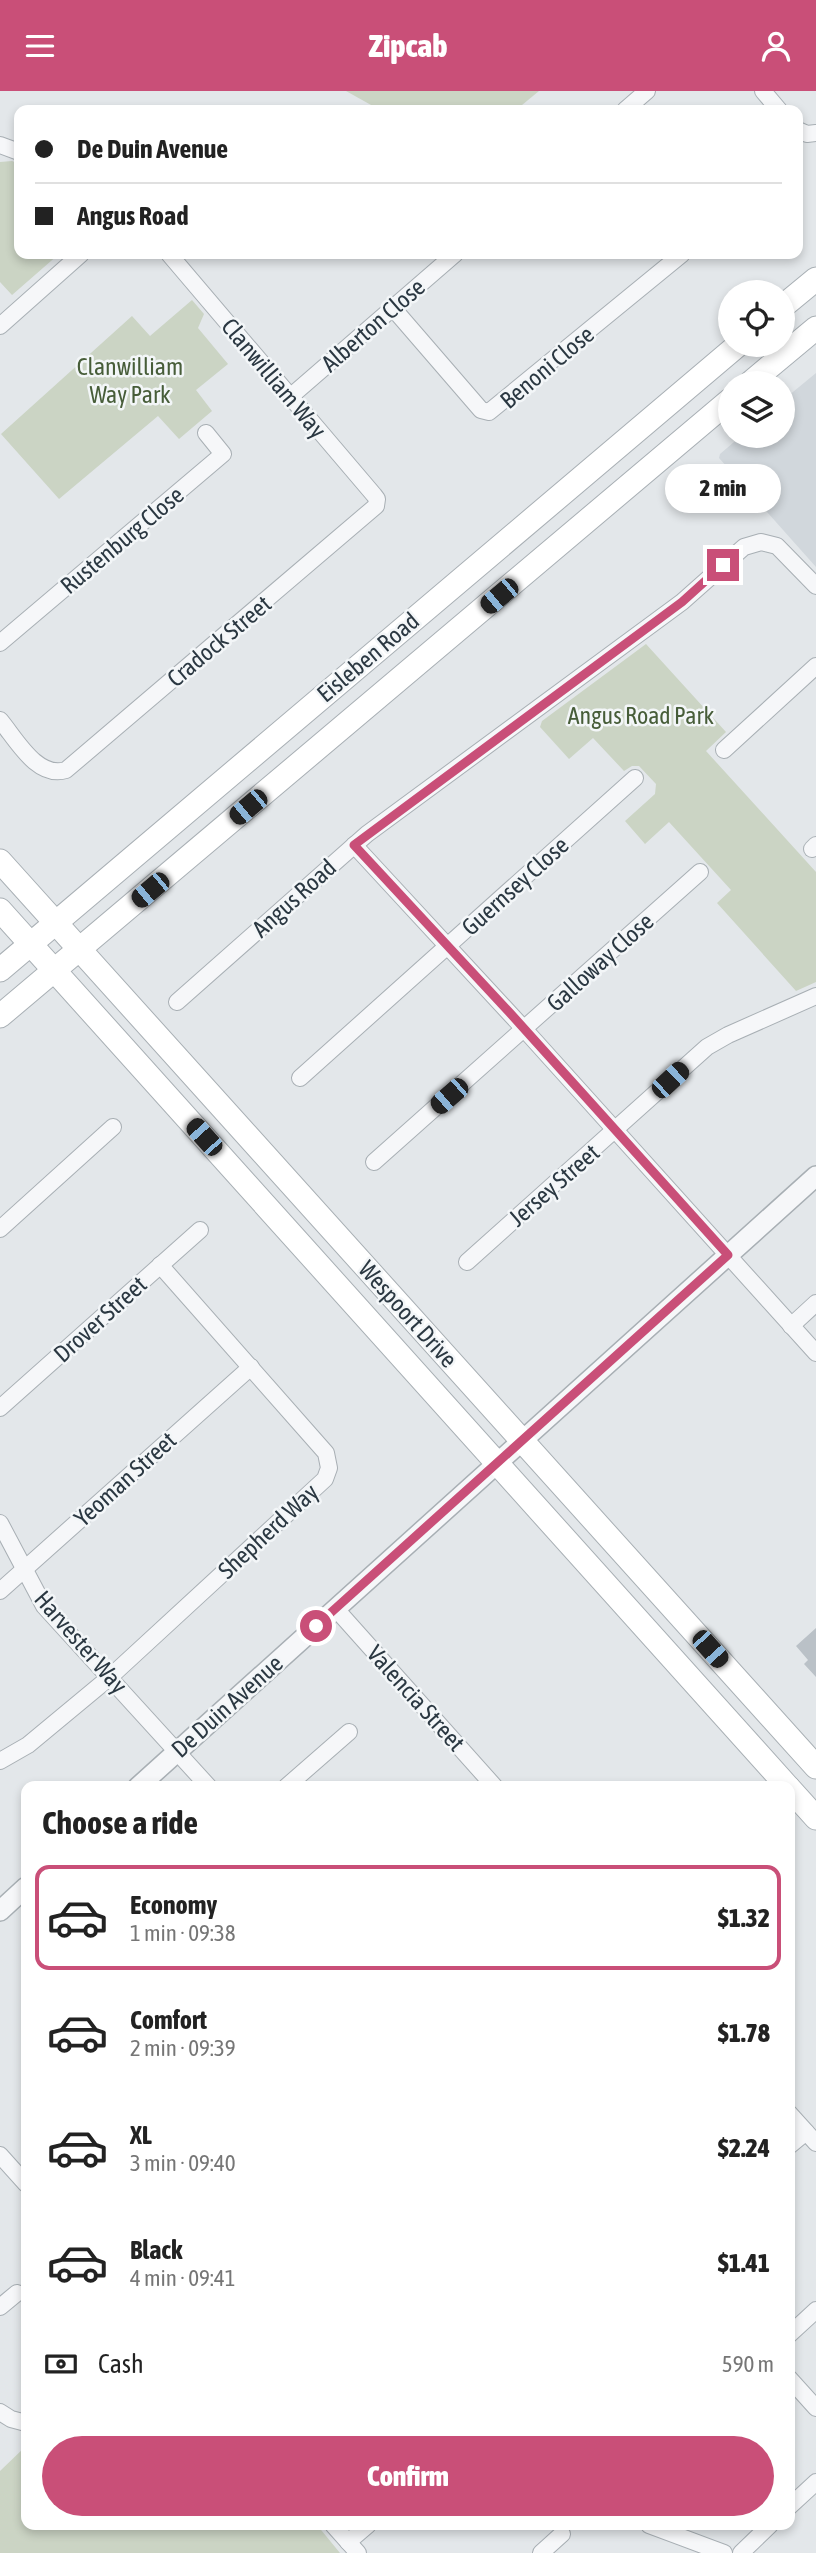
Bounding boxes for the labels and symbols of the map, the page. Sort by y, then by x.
street label: Alberton Close [316,273,430,377]
street label: Clanwilliam Way [216,313,332,443]
street label: Benoni Close [495,320,599,414]
park label: Clanwilliam Way Park [77,353,183,408]
callout: 2 min [665,463,781,512]
street label: Rustenburg Close [55,481,189,599]
route end [707,549,739,581]
car [477,574,522,618]
street label: Cradock Street [162,590,276,692]
street label: Eisleben Road [312,607,424,707]
park label: Angus Road Park [568,702,715,729]
car [226,785,271,829]
street label: Guernsey Close [456,831,574,941]
street label: Angus Road [247,854,341,942]
car [128,868,173,912]
street label: Galloway Close [541,907,659,1017]
car [648,1058,693,1102]
car [427,1074,472,1118]
car [183,1114,226,1160]
street label: Jersey Street [503,1138,605,1231]
street label: Wespoort Drive [353,1255,463,1373]
street label: Drover Street [48,1270,152,1368]
street label: Yeoman Street [69,1426,181,1532]
street label: Shepherd Way [213,1478,323,1584]
street label: Harvester Way [29,1585,133,1699]
route start [300,1610,332,1642]
car [689,1626,732,1672]
street label: Valencia Street [362,1640,470,1756]
street label: De Duin Avenue [166,1649,288,1763]

